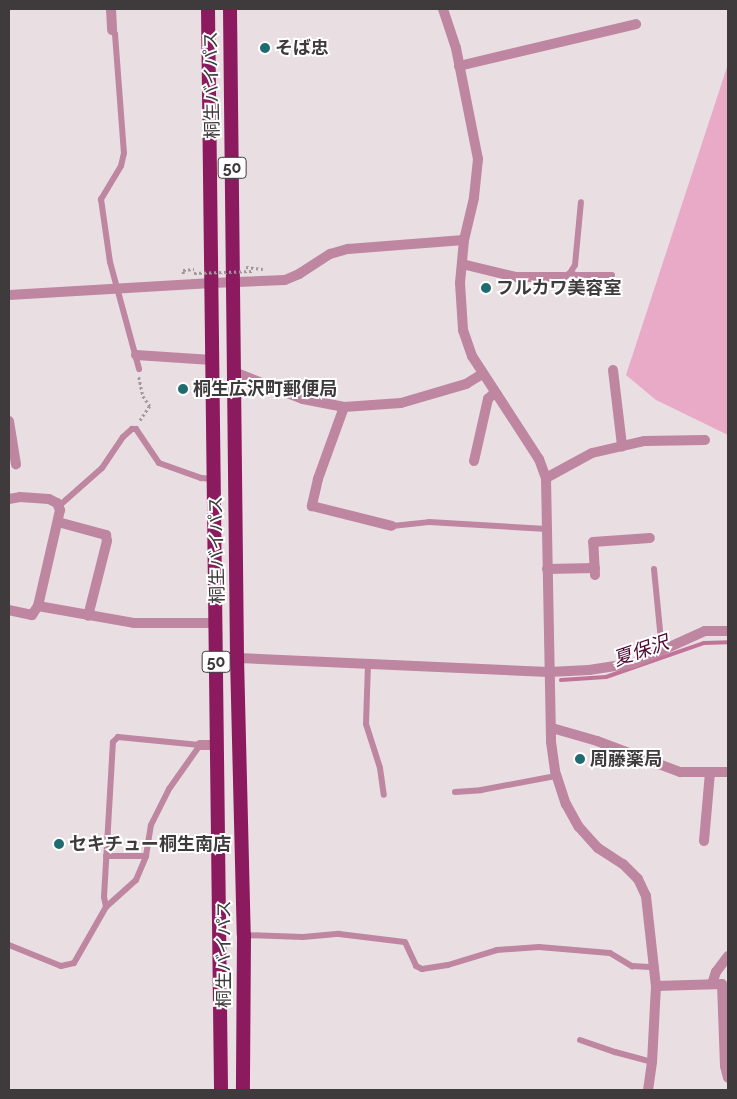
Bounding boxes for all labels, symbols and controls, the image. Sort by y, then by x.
street label: 桐生バイパス [200,31,224,139]
place label: そば忠 [275,37,329,59]
marker: そば忠 [259,42,271,54]
road number: 50 [217,154,247,182]
place label: フルカワ美容室 [496,277,622,299]
marker: フルカワ美容室 [480,282,492,294]
place label: 桐生広沢町郵便局 [193,378,337,400]
marker: 桐生広沢町郵便局 [177,383,189,395]
street label: 桐生バイパス [205,496,229,604]
water label: 夏保沢 [610,631,672,671]
road number: 50 [201,649,231,676]
place label: 周藤薬局 [590,748,662,770]
marker: 周藤薬局 [574,753,586,765]
place label: セキチュー桐生南店 [69,833,231,855]
marker: セキチュー桐生南店 [53,838,65,850]
street label: 桐生バイパス [213,900,235,1008]

